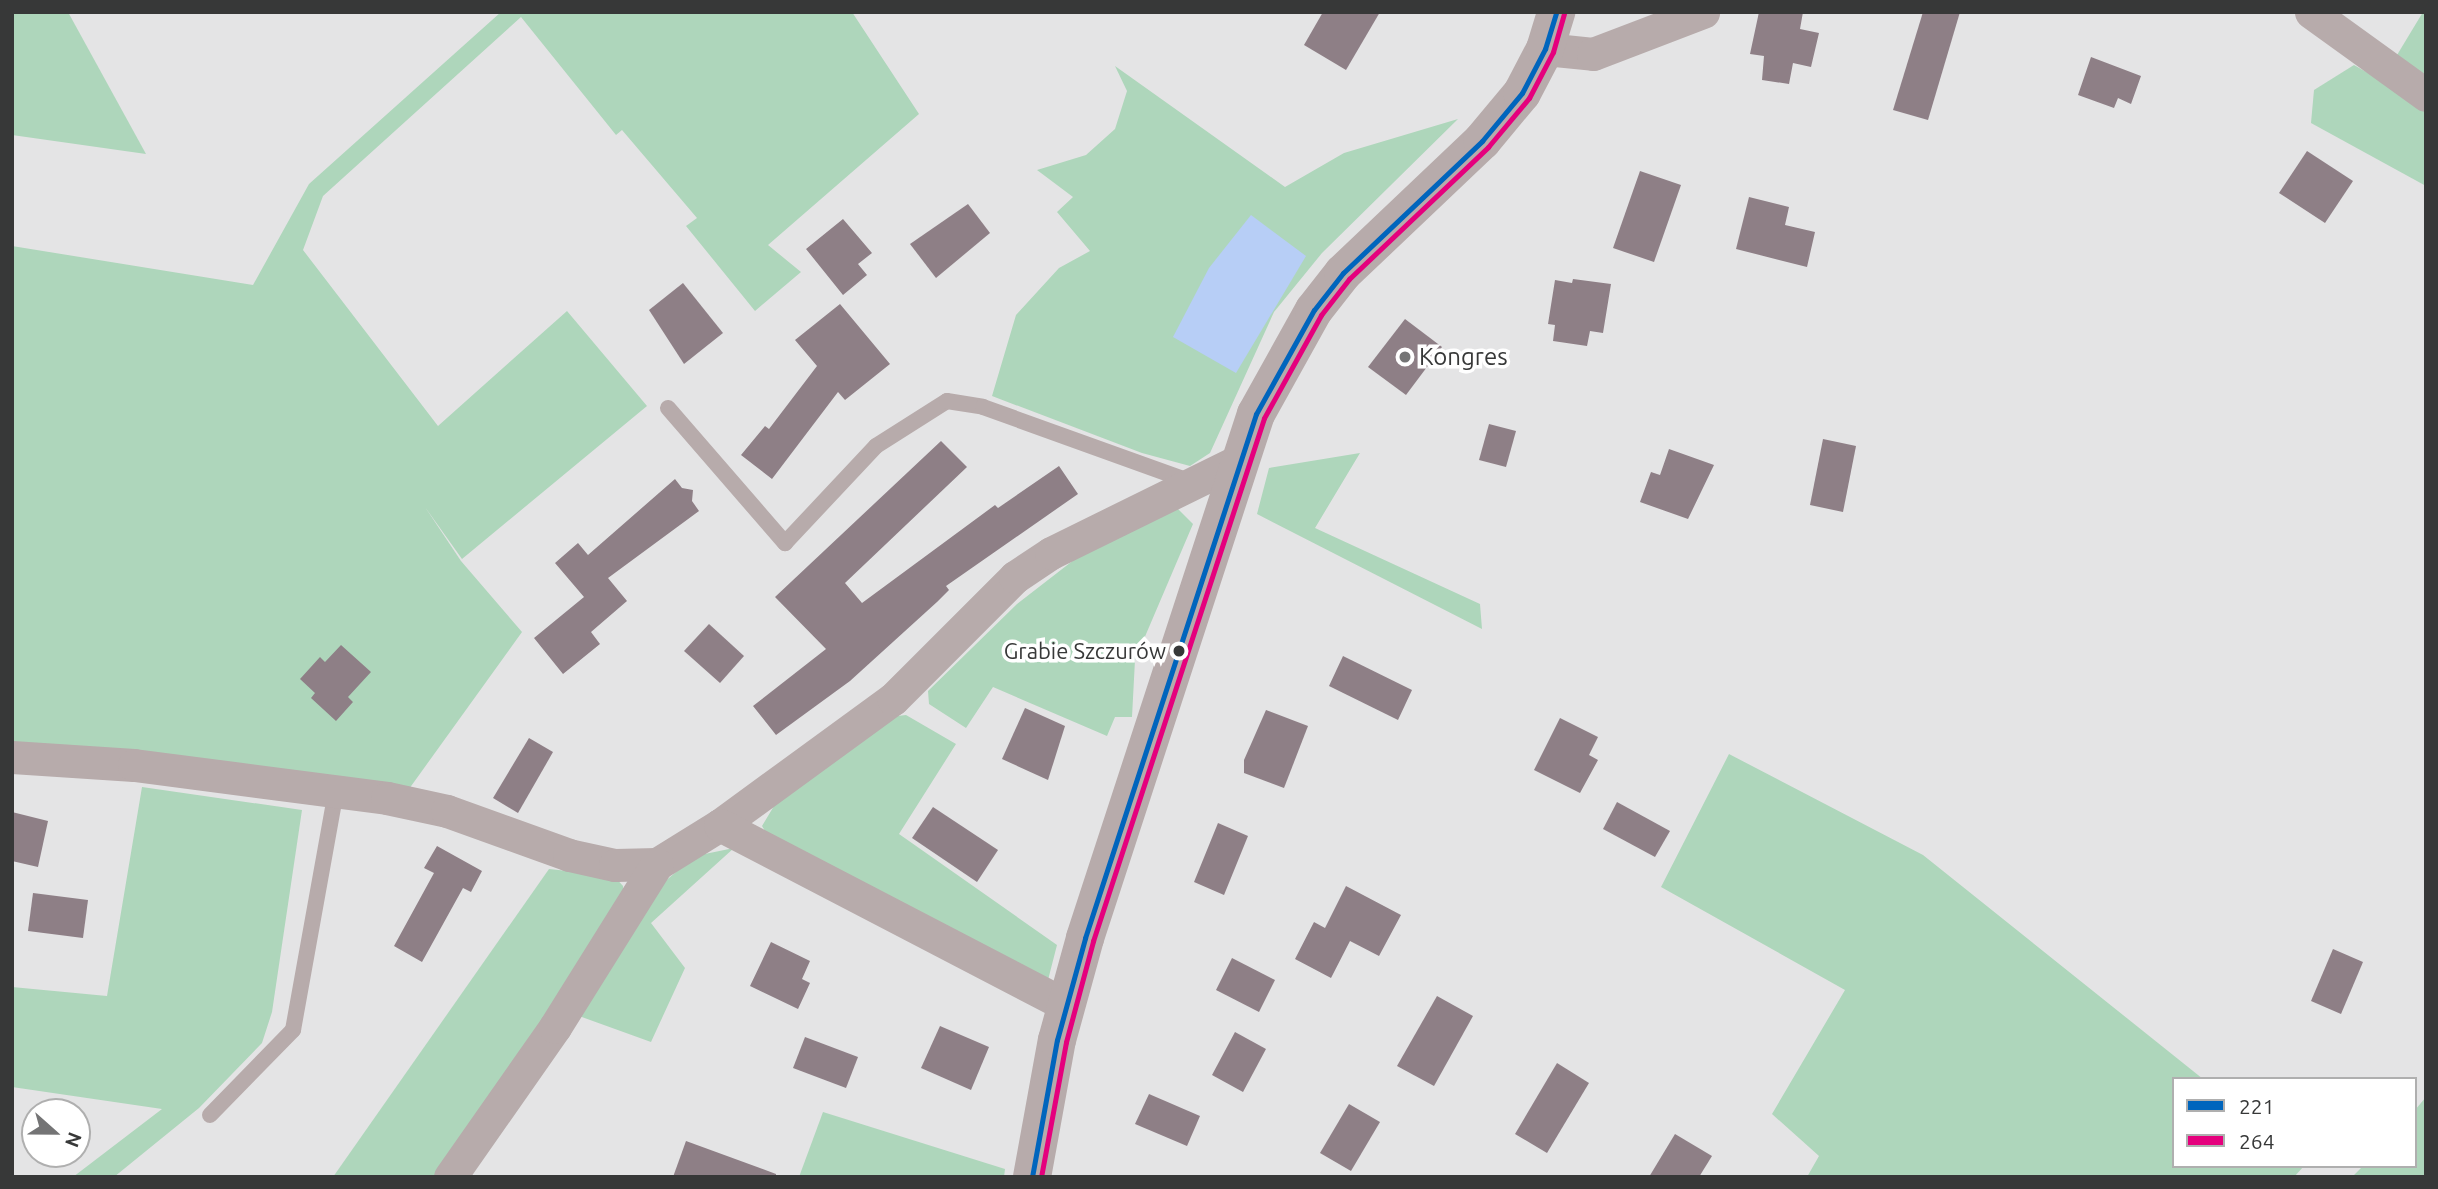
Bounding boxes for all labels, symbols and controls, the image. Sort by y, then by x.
place label: Kongres [1419,343,1508,371]
marker: Kongres [1397,349,1413,365]
place label: Grabie Szczurów [1004,638,1166,664]
marker: Grabie Szczurów [1172,644,1186,658]
legend [2172,1077,2417,1168]
text: 221 [2239,1094,2275,1118]
north arrow [21,1098,91,1168]
text: N [61,1129,87,1150]
text: 264 [2239,1129,2275,1153]

